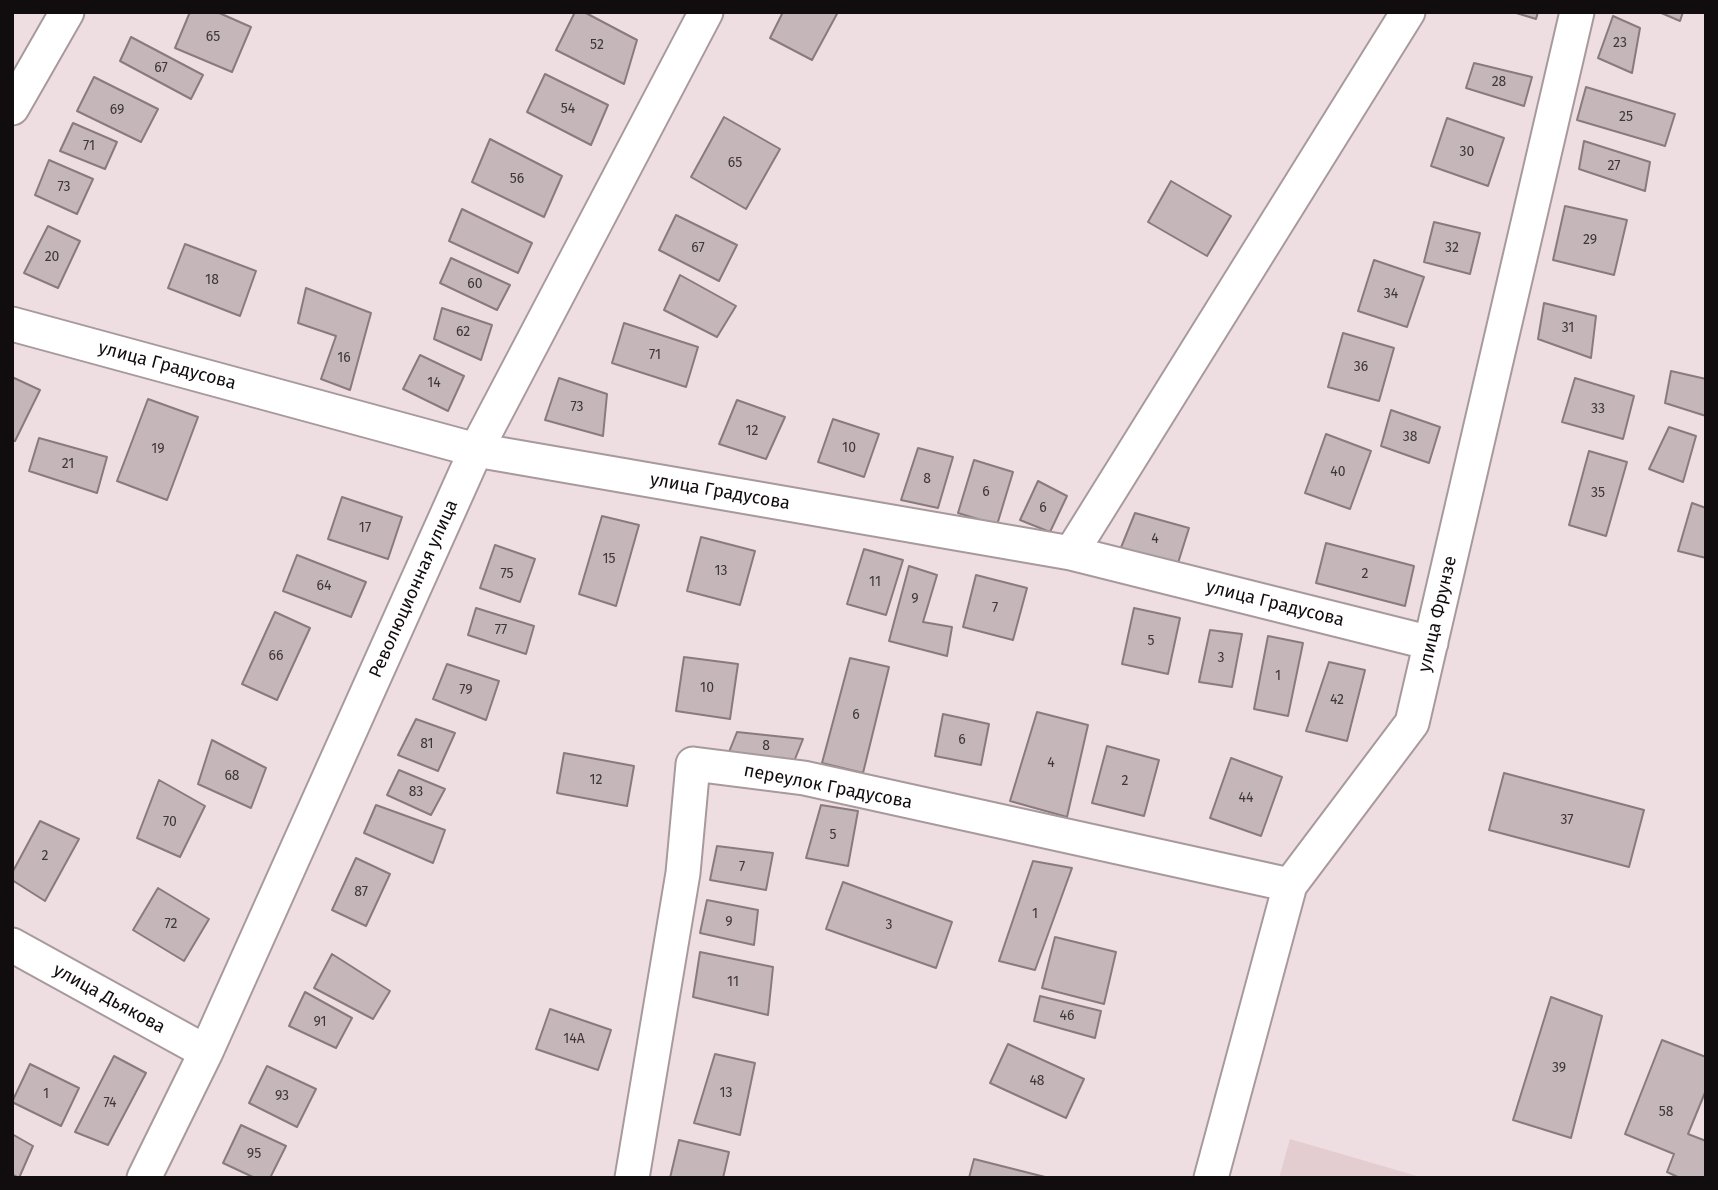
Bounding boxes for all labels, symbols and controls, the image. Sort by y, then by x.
house number: 65 [206,29,220,45]
house number: 23 [1613,35,1627,51]
house number: 52 [590,37,604,53]
house number: 67 [154,60,168,76]
house number: 28 [1492,74,1506,90]
house number: 54 [561,101,575,117]
house number: 69 [110,102,124,118]
house number: 25 [1619,109,1633,125]
house number: 71 [83,138,95,154]
house number: 30 [1460,144,1474,160]
house number: 65 [728,155,742,171]
house number: 27 [1607,158,1621,174]
house number: 56 [510,171,524,187]
house number: 73 [57,179,71,195]
house number: 29 [1583,232,1597,248]
house number: 67 [691,240,705,256]
house number: 32 [1445,240,1459,256]
house number: 20 [45,249,59,265]
house number: 18 [205,272,219,288]
house number: 60 [467,276,483,292]
house number: 34 [1384,286,1398,302]
house number: 31 [1562,320,1574,336]
house number: 62 [456,324,470,340]
street label: улица Градусова [96,337,238,395]
house number: 71 [649,347,661,363]
house number: 16 [337,350,351,366]
house number: 36 [1354,359,1368,375]
house number: 14 [427,375,441,391]
house number: 73 [570,399,584,415]
house number: 33 [1591,401,1605,417]
house number: 12 [746,423,758,439]
house number: 38 [1403,429,1417,445]
house number: 10 [842,440,856,456]
house number: 19 [151,441,165,457]
house number: 21 [62,456,74,472]
house number: 40 [1330,464,1346,480]
street label: улица Градусова [648,469,792,515]
house number: 8 [923,471,931,487]
house number: 6 [982,484,990,500]
house number: 35 [1591,485,1605,501]
street label: Революционная улица [365,497,463,681]
house number: 6 [1039,500,1047,516]
house number: 17 [359,520,371,536]
house number: 4 [1151,531,1159,547]
house number: 15 [602,551,616,567]
street label: улица Фрунзе [1414,554,1462,674]
house number: 13 [714,563,728,579]
house number: 75 [500,566,514,582]
house number: 2 [1362,566,1368,582]
house number: 11 [869,574,881,590]
street label: улица Градусова [1204,576,1346,632]
house number: 64 [317,578,331,594]
house number: 9 [911,591,919,607]
house number: 7 [992,600,998,616]
house number: 77 [495,622,507,638]
house number: 5 [1147,633,1155,649]
house number: 66 [269,648,283,664]
house number: 3 [1218,650,1224,666]
house number: 1 [1275,668,1281,684]
house number: 10 [700,680,714,696]
house number: 79 [459,682,473,698]
house number: 42 [1330,692,1344,708]
house number: 6 [852,707,860,723]
house number: 6 [958,732,966,748]
house number: 81 [420,736,434,752]
house number: 8 [762,738,770,754]
house number: 4 [1047,755,1055,771]
street label: переулок Градусова [742,760,914,814]
house number: 68 [224,768,240,784]
house number: 12 [590,772,602,788]
house number: 2 [1122,773,1128,789]
house number: 83 [409,784,423,800]
house number: 44 [1239,790,1253,806]
house number: 37 [1560,812,1574,828]
house number: 70 [163,814,177,830]
house number: 5 [829,827,837,843]
house number: 2 [42,848,48,864]
house number: 7 [739,859,745,875]
house number: 87 [354,884,368,900]
house number: 1 [1032,906,1038,922]
house number: 9 [725,914,733,930]
house number: 72 [165,916,177,932]
house number: 3 [886,917,892,933]
street label: улица Дьякова [49,959,169,1039]
house number: 11 [727,974,739,990]
house number: 46 [1060,1008,1074,1024]
house number: 91 [313,1014,327,1030]
house number: 14А [563,1031,585,1047]
house number: 39 [1552,1060,1566,1076]
house number: 48 [1029,1073,1045,1089]
house number: 13 [719,1085,733,1101]
house number: 1 [43,1086,49,1102]
house number: 93 [275,1088,289,1104]
house number: 74 [103,1095,117,1111]
house number: 58 [1659,1104,1673,1120]
house number: 95 [247,1146,261,1162]

